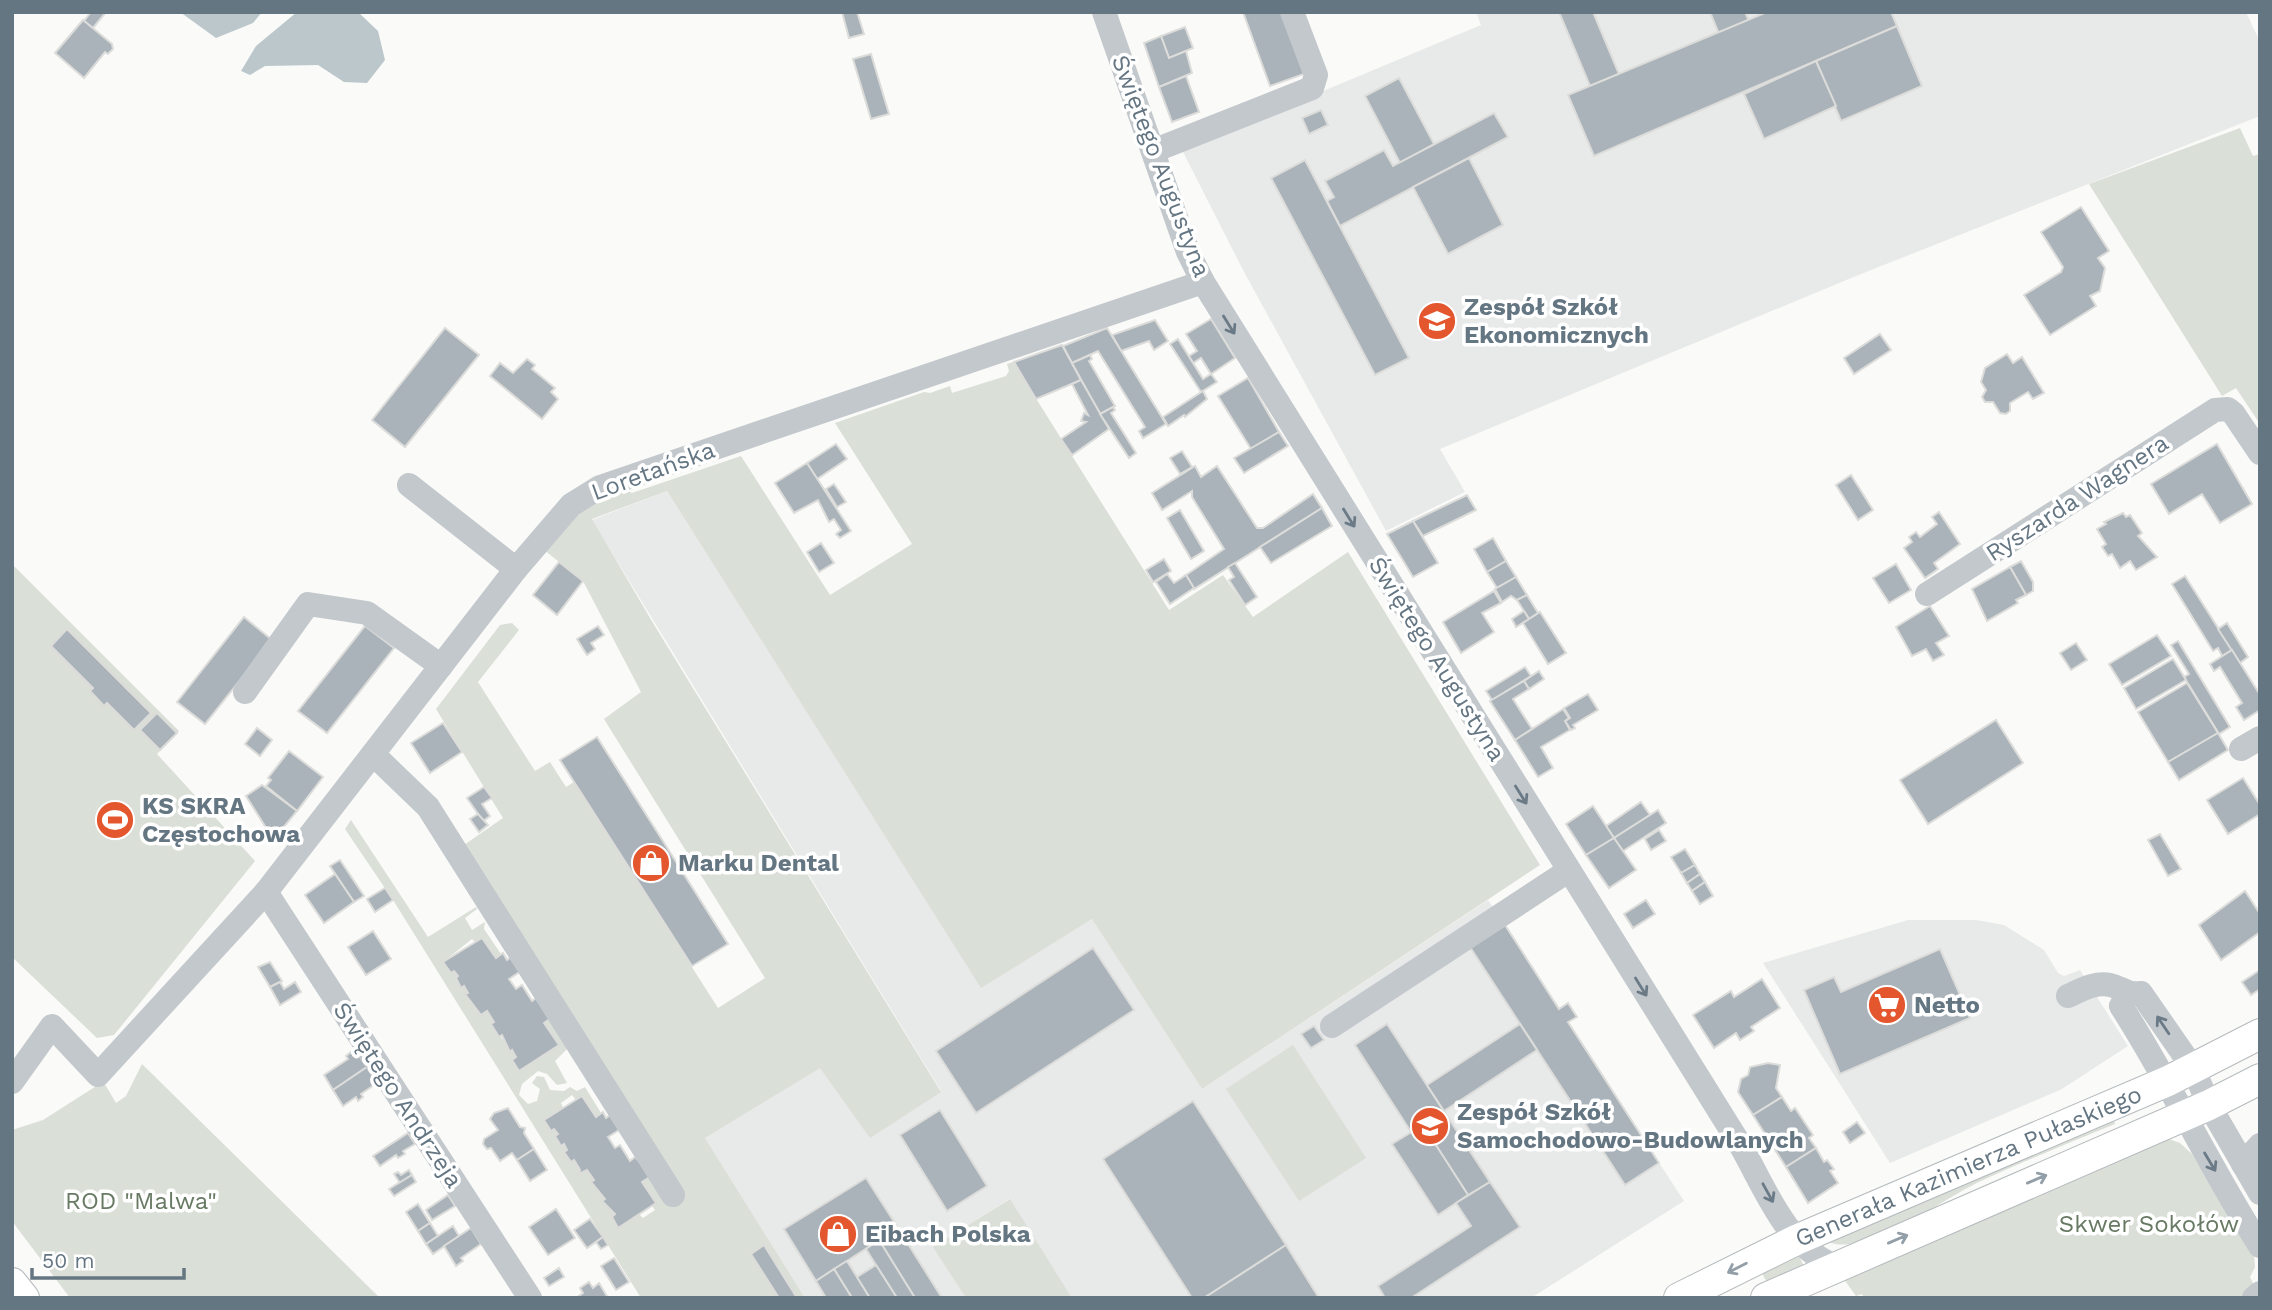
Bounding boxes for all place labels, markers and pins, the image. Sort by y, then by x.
place label: Zespół Szkół Ekonomicznych [1464,293,1649,349]
school or university icon: Zespół Szkół Ekonomicznych [1416,300,1458,342]
place label: KS SKRA Częstochowa [142,792,300,848]
sports icon: KS SKRA Częstochowa [94,799,136,841]
shop icon: Marku Dental [630,842,672,884]
place label: Marku Dental [678,849,839,877]
supermarket icon: Netto [1866,984,1908,1026]
place label: Netto [1914,991,1980,1019]
place label: Zespół Szkół Samochodowo-Budowlanych [1457,1098,1804,1154]
school or university icon: Zespół Szkół Samochodowo-Budowlanych [1409,1105,1451,1147]
shop icon: Eibach Polska [817,1213,859,1255]
place label: Eibach Polska [865,1220,1031,1248]

